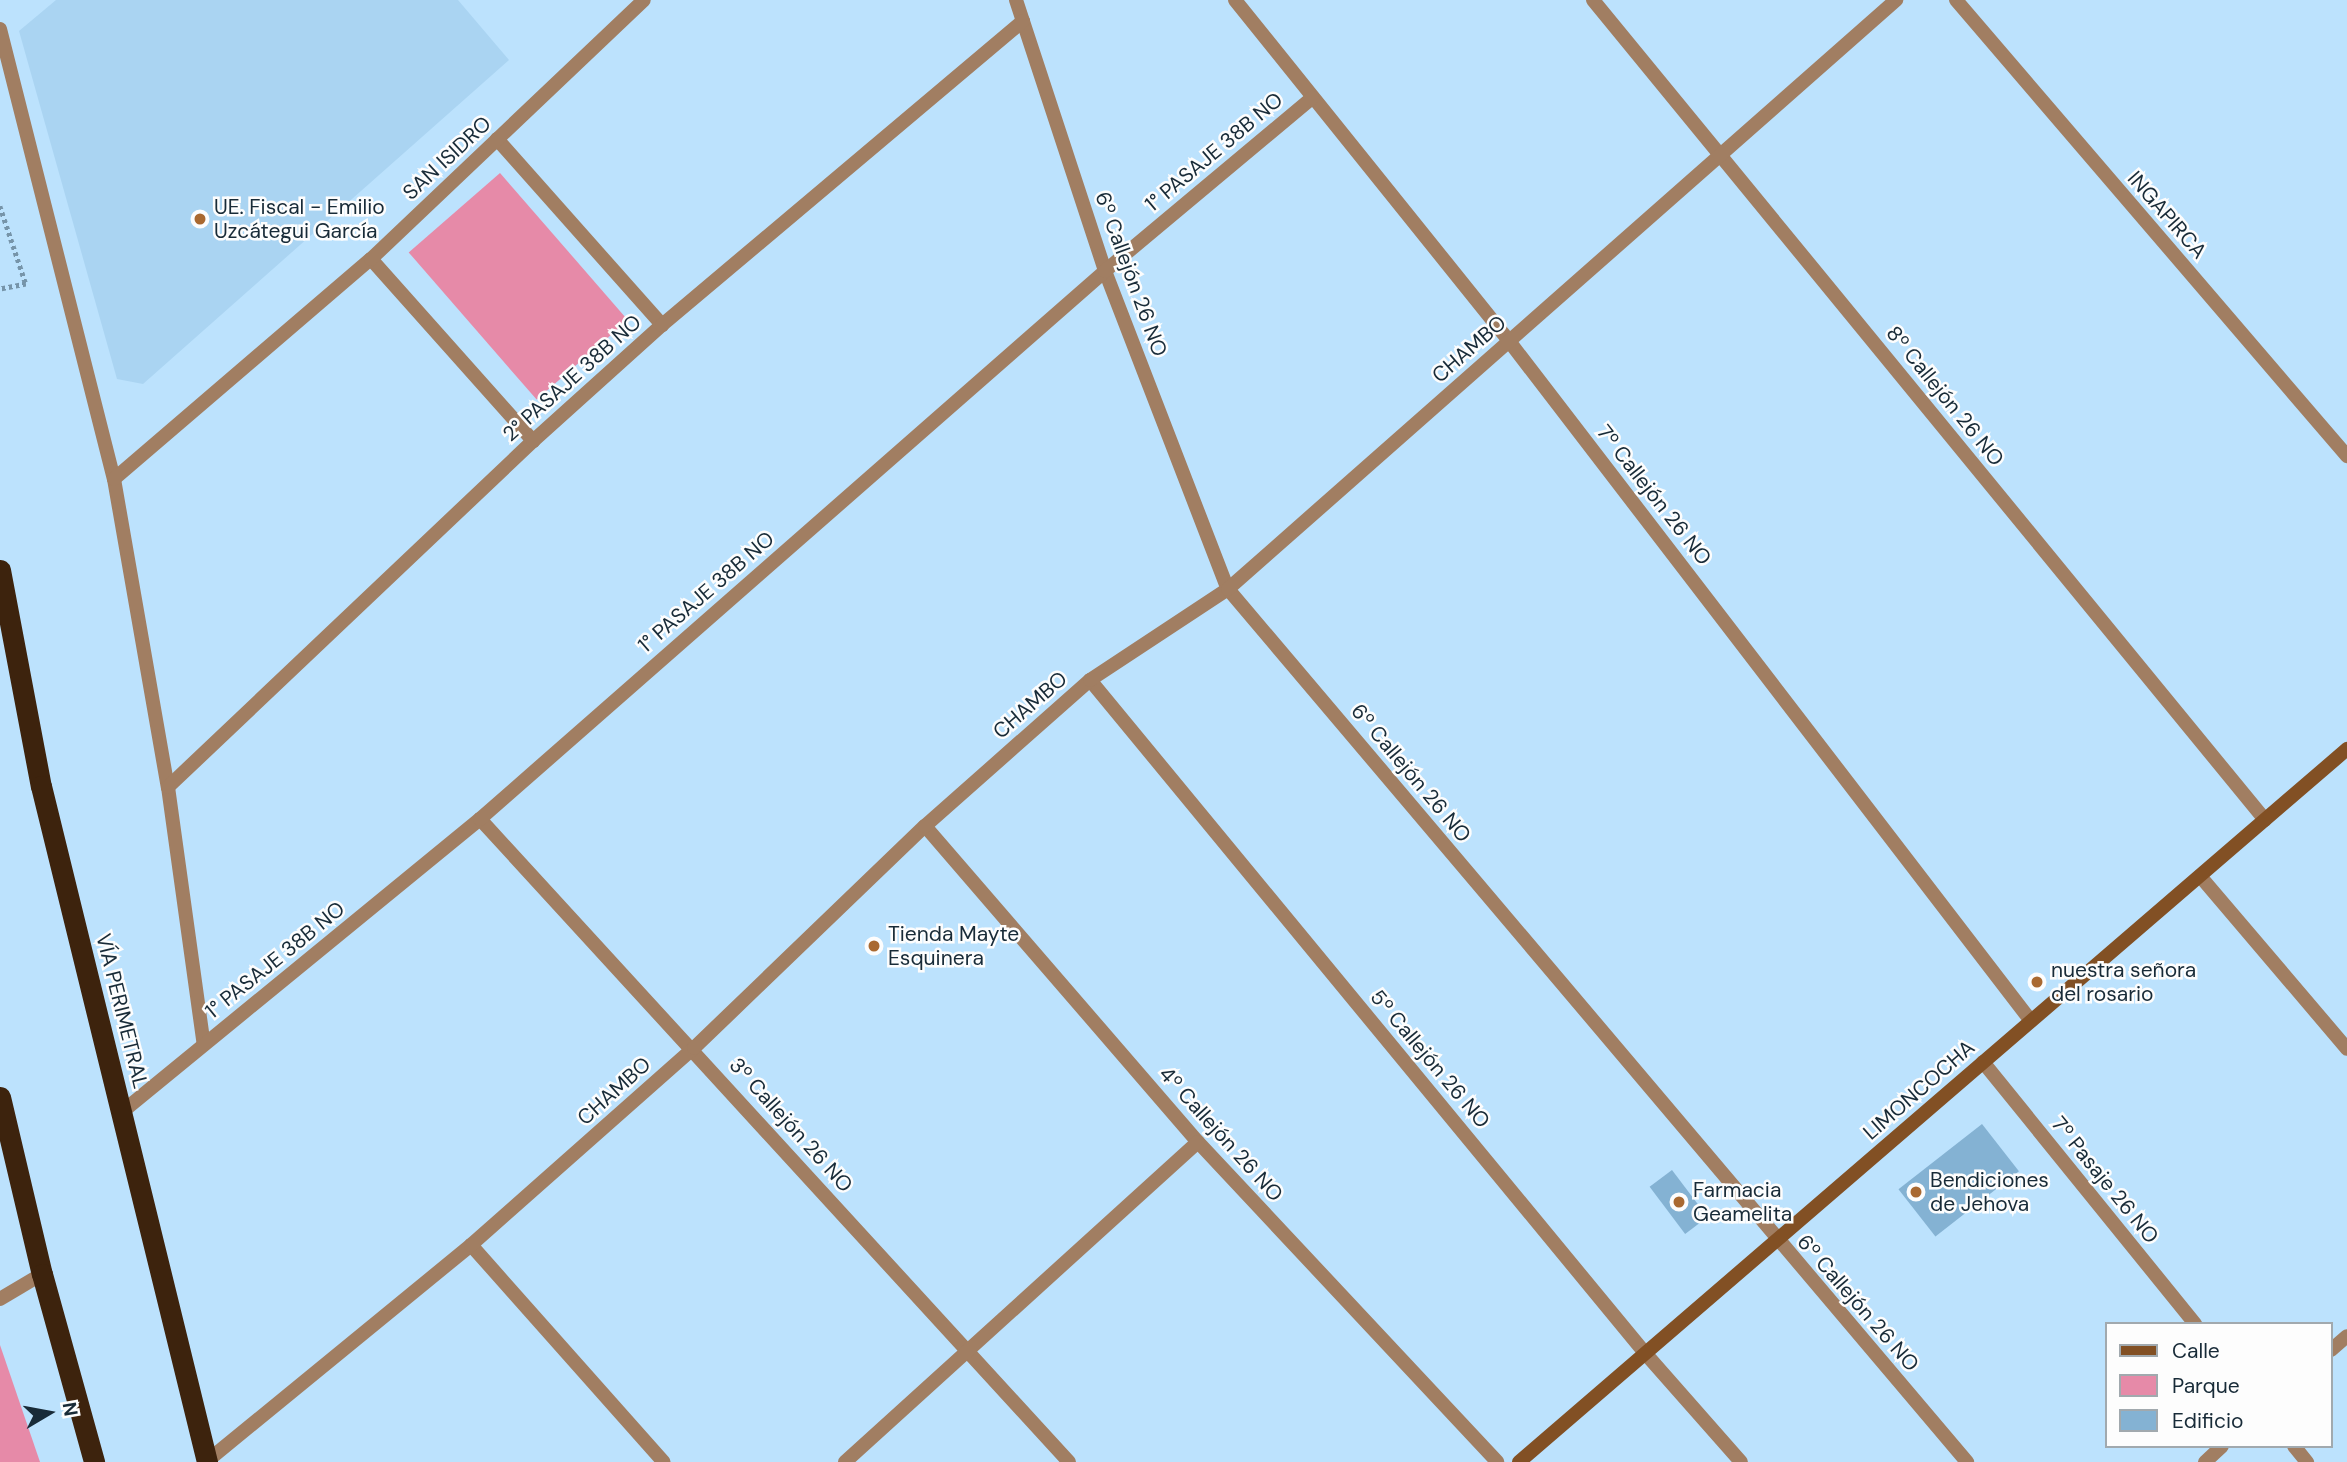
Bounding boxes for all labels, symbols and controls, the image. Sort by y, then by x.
street label: 1° PASAJE 38B NO [1140,87,1288,217]
street label: SAN ISIDRO [398,111,496,205]
street label: INGAPIRCA [2122,166,2212,264]
street label: 6º Callejón 26 NO [1090,188,1172,360]
place label: UE. Fiscal - Emilio Uzcátegui García [214,194,385,244]
marker: UE. Fiscal - Emilio Uzcátegui García [192,211,208,227]
street label: 2° PASAJE 38B NO [498,309,646,447]
street label: CHAMBO [1427,310,1511,388]
street label: 8º Callejón 26 NO [1881,321,2009,471]
street label: 7º Callejón 26 NO [1591,420,1717,570]
street label: 1° PASAJE 38B NO [633,526,779,658]
street label: CHAMBO [988,666,1072,744]
street label: 6º Callejón 26 NO [1346,699,1476,847]
street label: 1° PASAJE 38B NO [200,896,350,1024]
place label: Tienda Mayte Esquinera [888,921,1019,971]
street label: VÍA PERIMETRAL [91,931,153,1091]
marker: Tienda Mayte Esquinera [866,938,882,954]
place label: nuestra señora del rosario [2051,957,2196,1007]
marker: nuestra señora del rosario [2029,974,2045,990]
street label: 5º Callejón 26 NO [1365,985,1495,1133]
street label: LIMONCOCHA [1858,1035,1980,1145]
street label: CHAMBO [572,1052,656,1130]
street label: 3º Callejón 26 NO [724,1053,858,1197]
street label: 4º Callejón 26 NO [1154,1061,1288,1207]
street label: 7º Pasaje 26 NO [2046,1112,2164,1248]
place label: Bendiciones de Jehova [1930,1167,2049,1217]
place label: Farmacia Geamelita [1693,1177,1792,1227]
marker: Bendiciones de Jehova [1908,1184,1924,1200]
marker: Farmacia Geamelita [1671,1194,1687,1210]
street label: 6º Callejón 26 NO [1792,1229,1924,1377]
legend [2106,1322,2333,1448]
text: Calle [2172,1337,2220,1365]
text: Parque [2172,1372,2240,1400]
north arrow [14,1378,84,1448]
text: N [57,1400,84,1418]
text: Edificio [2172,1407,2243,1435]

